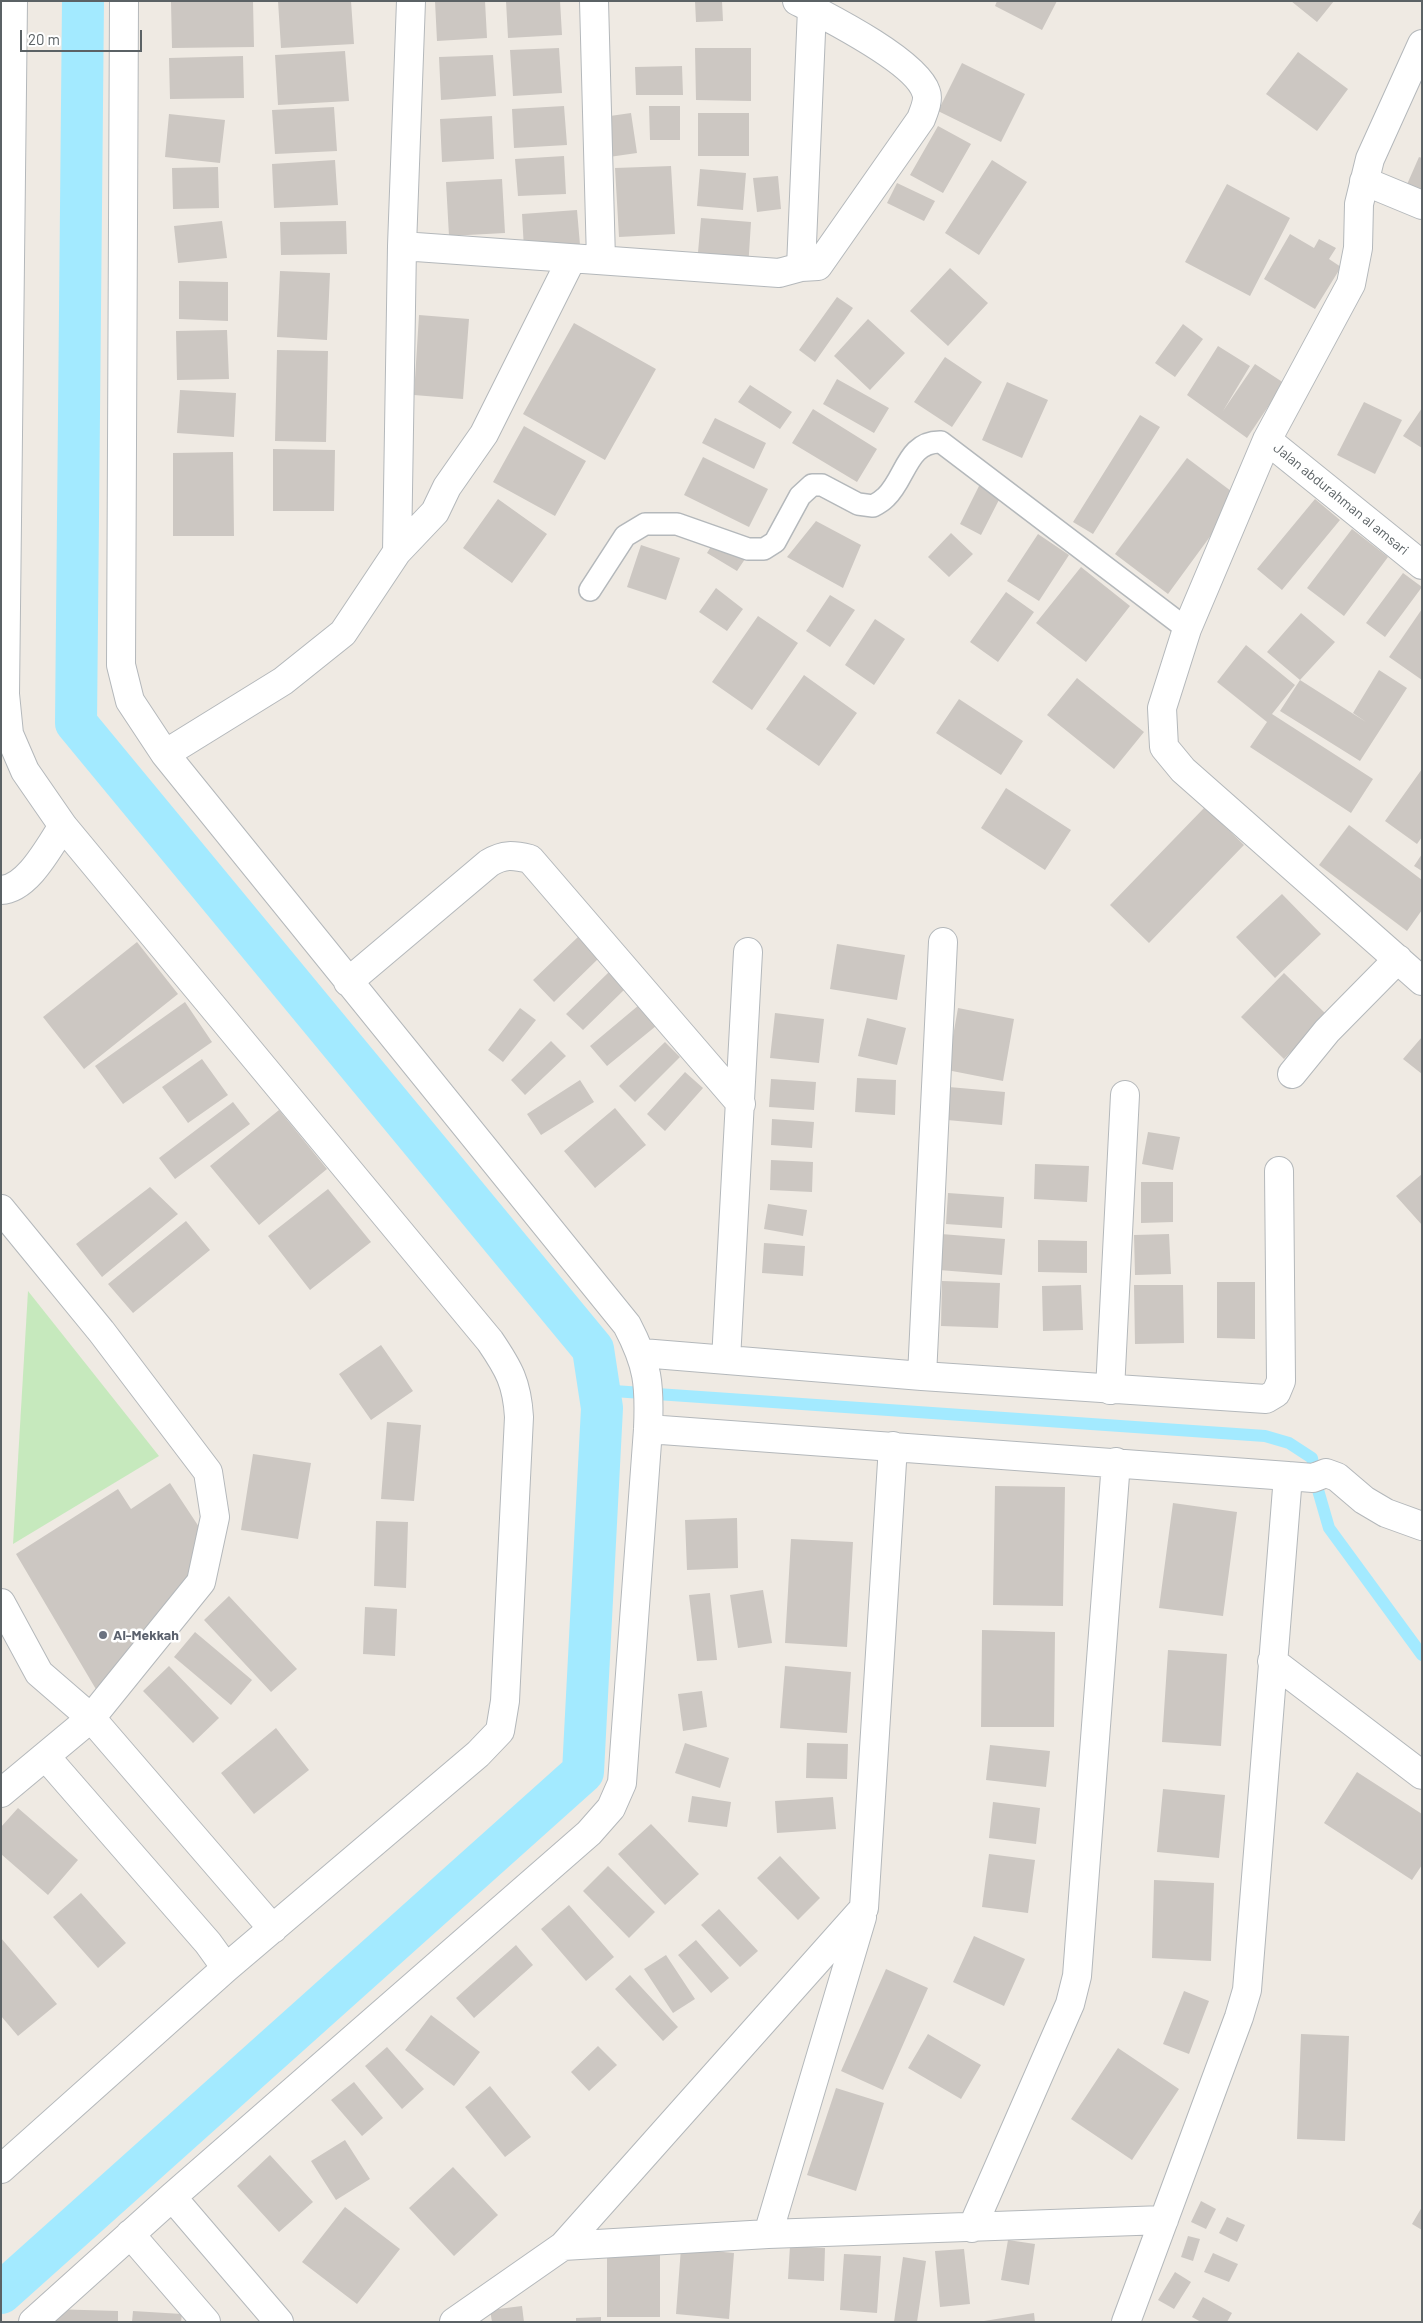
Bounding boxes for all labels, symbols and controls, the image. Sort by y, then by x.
scale bar [22,20,145,52]
text: 20 m [28,30,60,48]
street label: Jalan abdurahman al amsari [1270,439,1412,559]
place label: Al-Mekkah [113,1627,179,1643]
marker: Al-Mekkah [97,1629,109,1641]

